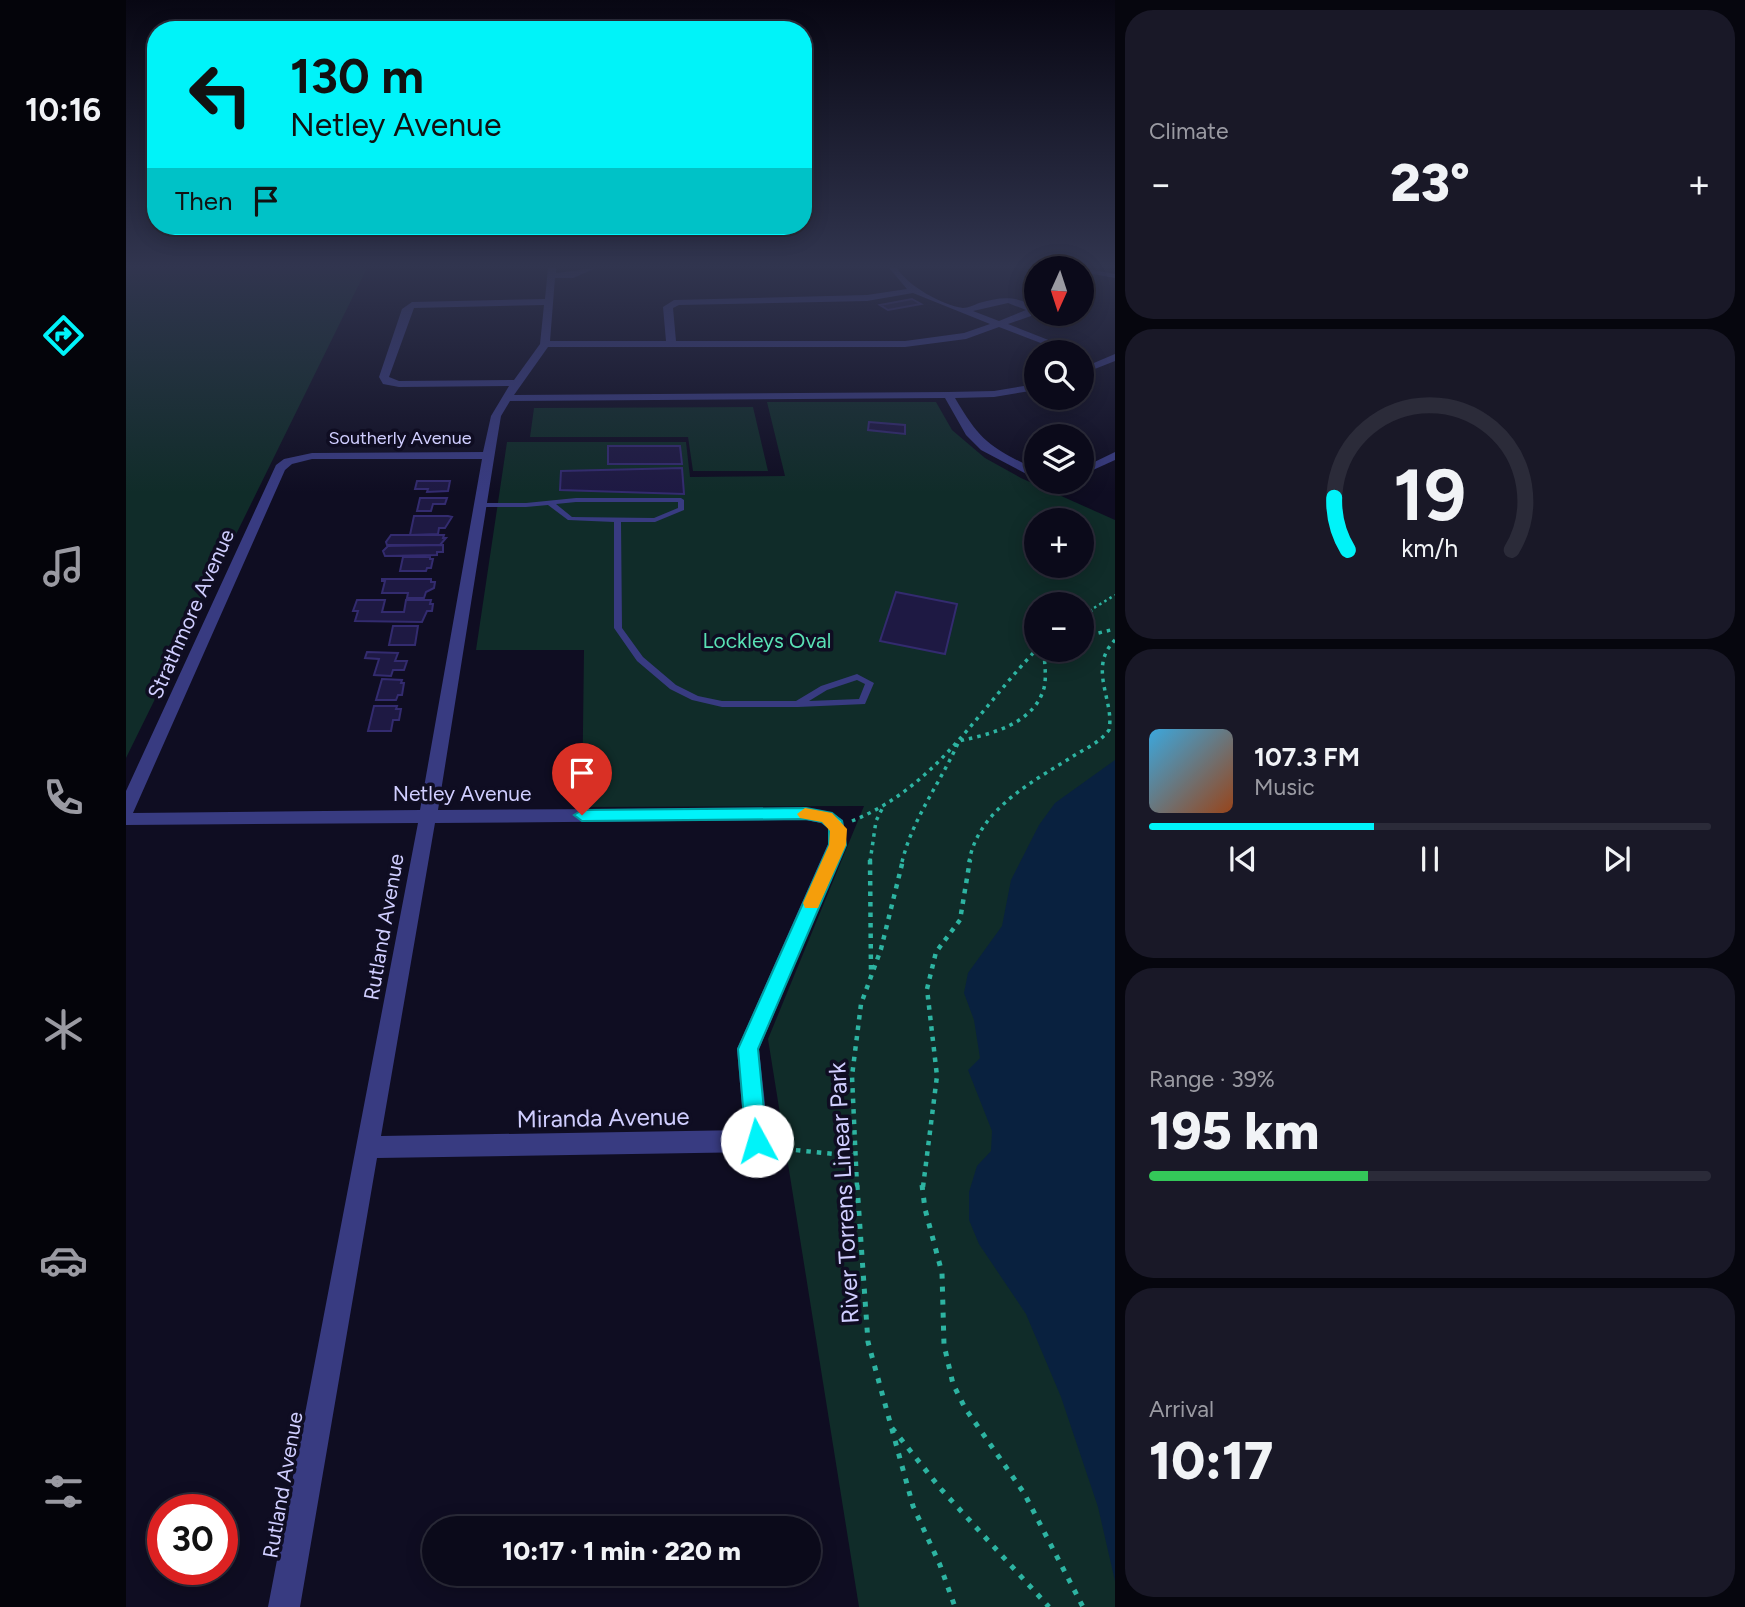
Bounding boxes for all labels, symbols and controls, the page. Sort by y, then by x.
text: 130 m [290,46,424,105]
icon: left [175,49,266,140]
text: 10:16 [25,91,101,129]
text: Netley Avenue [290,106,501,144]
text: Climate [1149,117,1228,145]
text: 23° [1390,152,1470,214]
text: − [1149,161,1173,207]
text: + [1687,161,1711,207]
icon: arrive [247,182,285,220]
text: Then [175,185,233,217]
north arrow [1024,256,1094,326]
map controls [1024,256,1094,662]
icon: directions [39,311,88,360]
button: search [1024,340,1094,410]
button: layers [1024,424,1094,494]
street label: Southerly Avenue [328,427,472,449]
text: 19 [1394,452,1466,539]
button: + [1024,508,1094,578]
street label: Strathmore Avenue [142,525,239,703]
text: km/h [1401,533,1459,563]
icon: music [39,542,88,591]
button: − [1024,592,1094,662]
park label: Lockleys Oval [703,628,831,653]
text: 107.3 FM [1254,741,1360,773]
pin [552,743,612,815]
icon: arrive [563,754,601,792]
icon: phone [39,773,88,822]
text: Music [1254,773,1315,801]
street label: Netley Avenue [393,781,531,806]
icon: previous [1224,840,1262,878]
icon: pause [1411,840,1449,878]
icon: next [1598,840,1636,878]
street label: Rutland Avenue [358,852,409,1002]
icon: climate [39,1005,88,1054]
street label: River Torrens Linear Park [822,1061,865,1325]
text: Range · 39% [1149,1065,1275,1093]
text: 195 km [1149,1100,1319,1162]
street label: Miranda Avenue [516,1101,690,1134]
position arrow [720,1104,794,1178]
icon: car [39,1236,88,1285]
text: Arrival [1149,1395,1214,1423]
street label: Rutland Avenue [257,1410,308,1560]
text: 10:17 [1149,1430,1273,1492]
icon: filters [39,1467,88,1516]
speed limit sign: 30 [147,1494,238,1585]
text: 10:17 · 1 min · 220 m [502,1535,741,1567]

